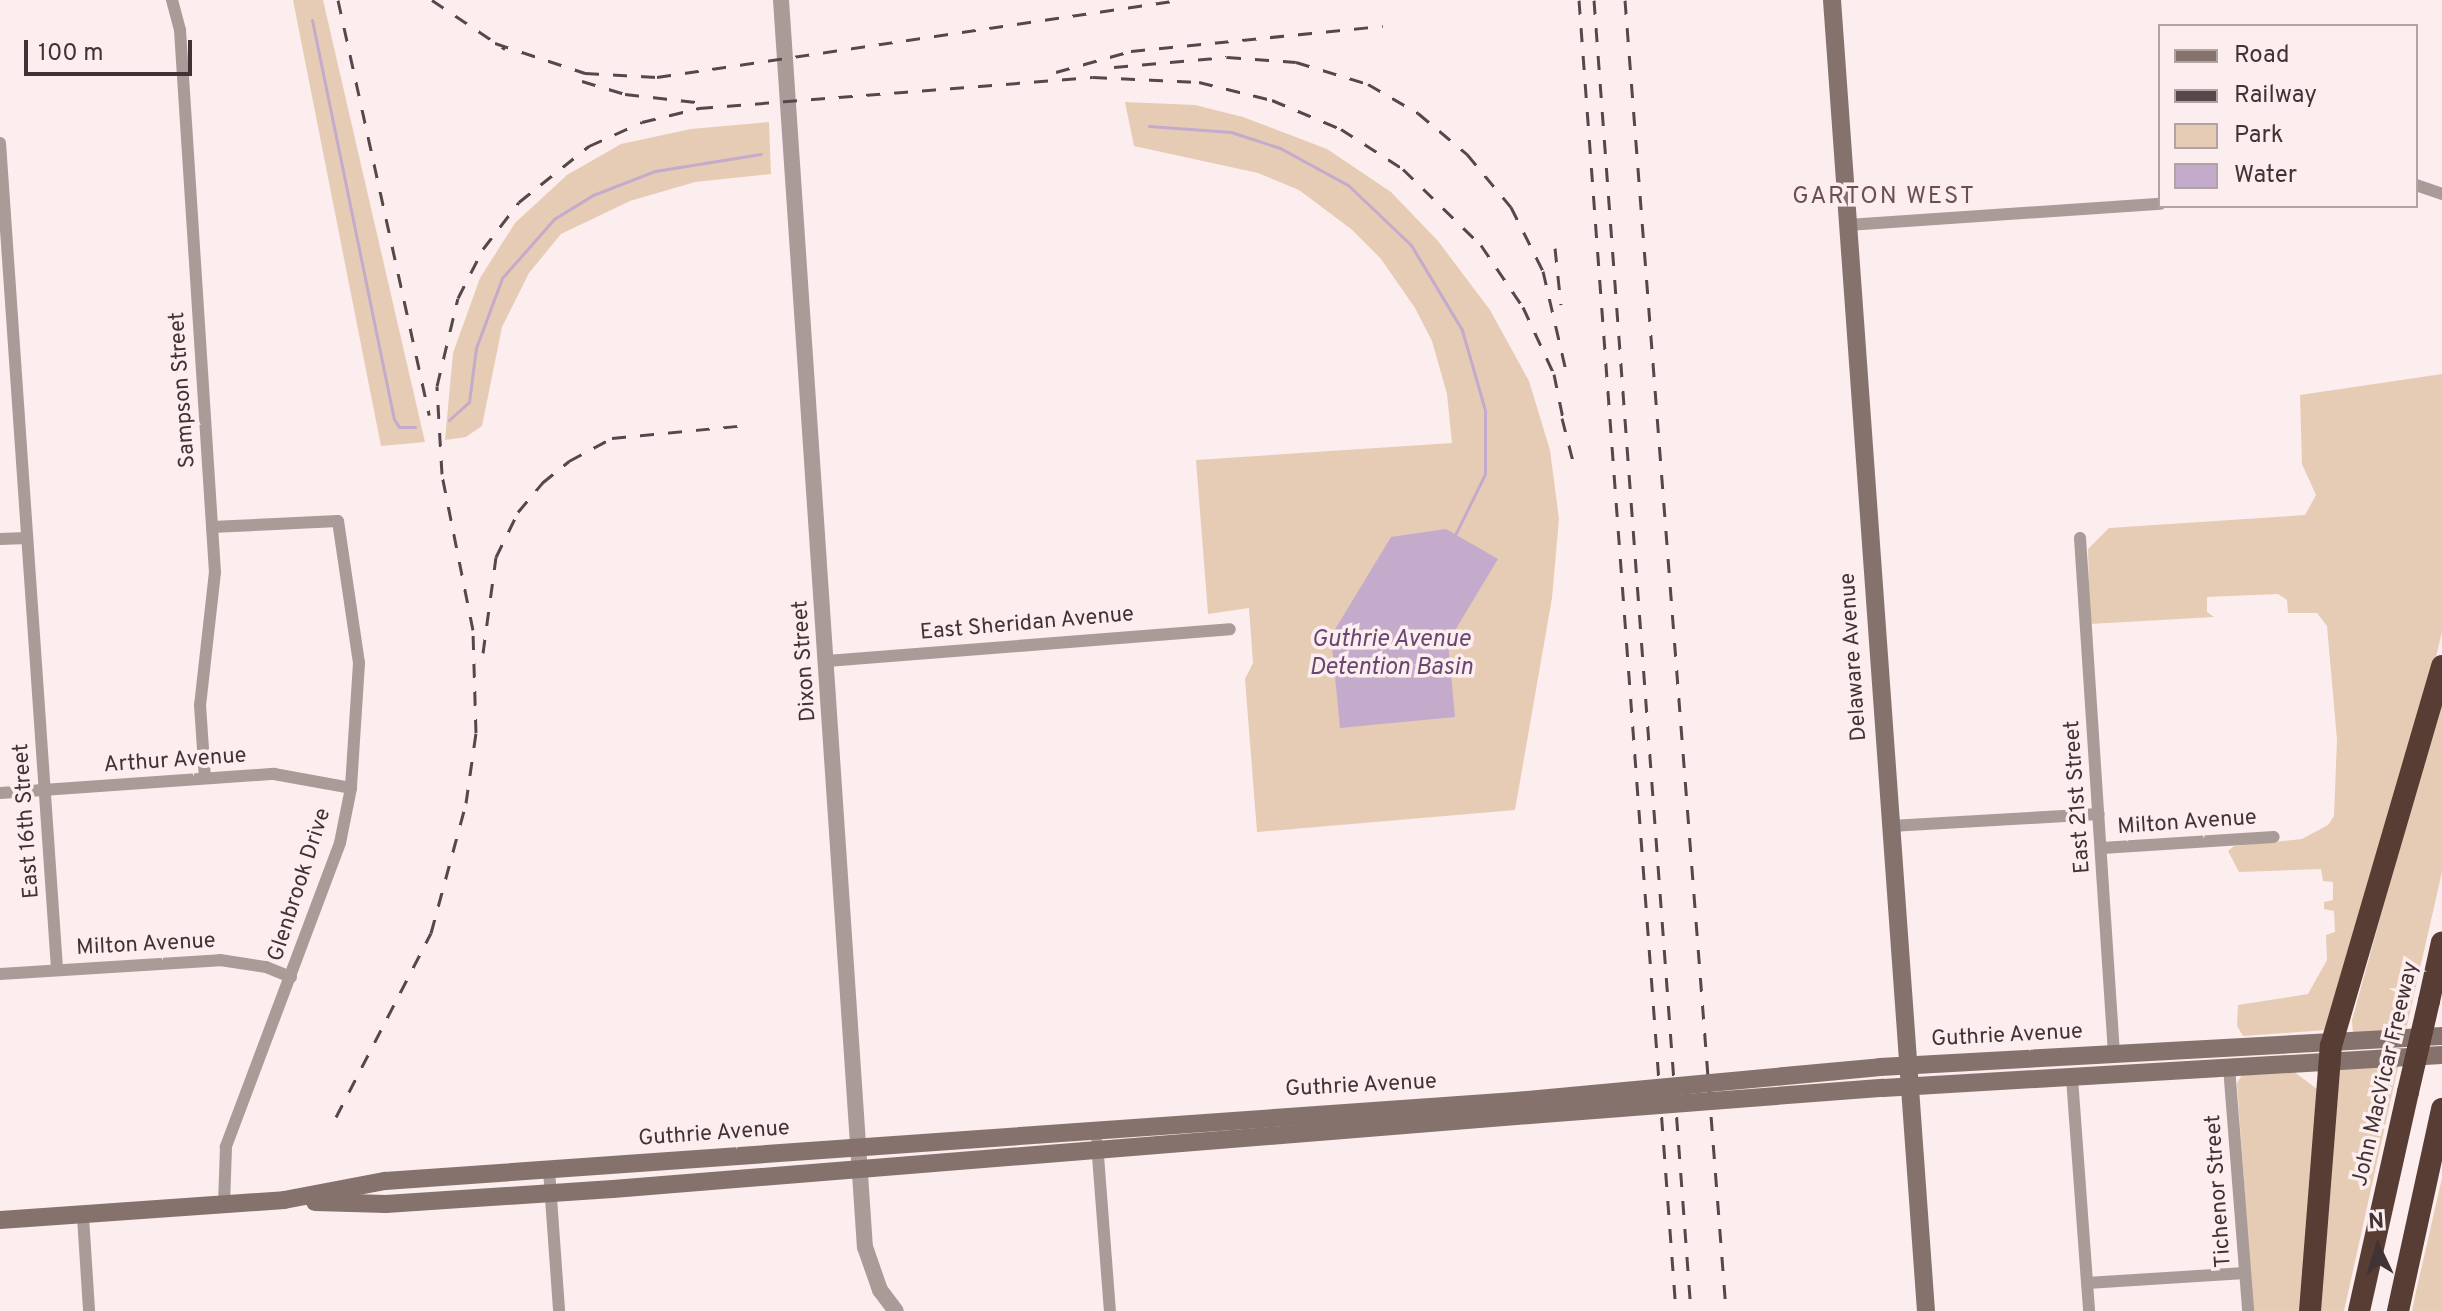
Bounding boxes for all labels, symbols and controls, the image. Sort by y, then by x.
scale bar [28,24,196,74]
legend [2158,24,2418,208]
text: 100 m [38,39,104,69]
text: Road [2234,41,2290,71]
text: Railway [2234,81,2317,111]
text: Park [2234,121,2284,151]
text: Water [2234,161,2297,191]
district label: GARTON WEST [1792,184,1976,212]
street label: Sampson Street [164,311,202,469]
street label: Delaware Avenue [1835,571,1873,743]
street label: Dixon Street [788,599,822,723]
street label: East Sheridan Avenue [918,601,1136,647]
water label: Guthrie Avenue Detention Basin [1309,627,1473,683]
street label: East 21st Street [2059,719,2097,875]
street label: East 16th Street [8,742,46,900]
street label: Arthur Avenue [102,743,248,779]
street label: Glenbrook Drive [263,805,337,965]
street label: Milton Avenue [2116,805,2258,841]
street label: Milton Avenue [75,928,217,962]
street label: John MacVicar Freeway [2347,959,2425,1189]
street label: Guthrie Avenue [1930,1019,2084,1053]
street label: Guthrie Avenue [1284,1069,1438,1103]
street label: Tichenor Street [2200,1114,2238,1268]
street label: Guthrie Avenue [637,1116,791,1152]
north arrow [2338,1207,2418,1287]
text: N [2367,1209,2385,1237]

